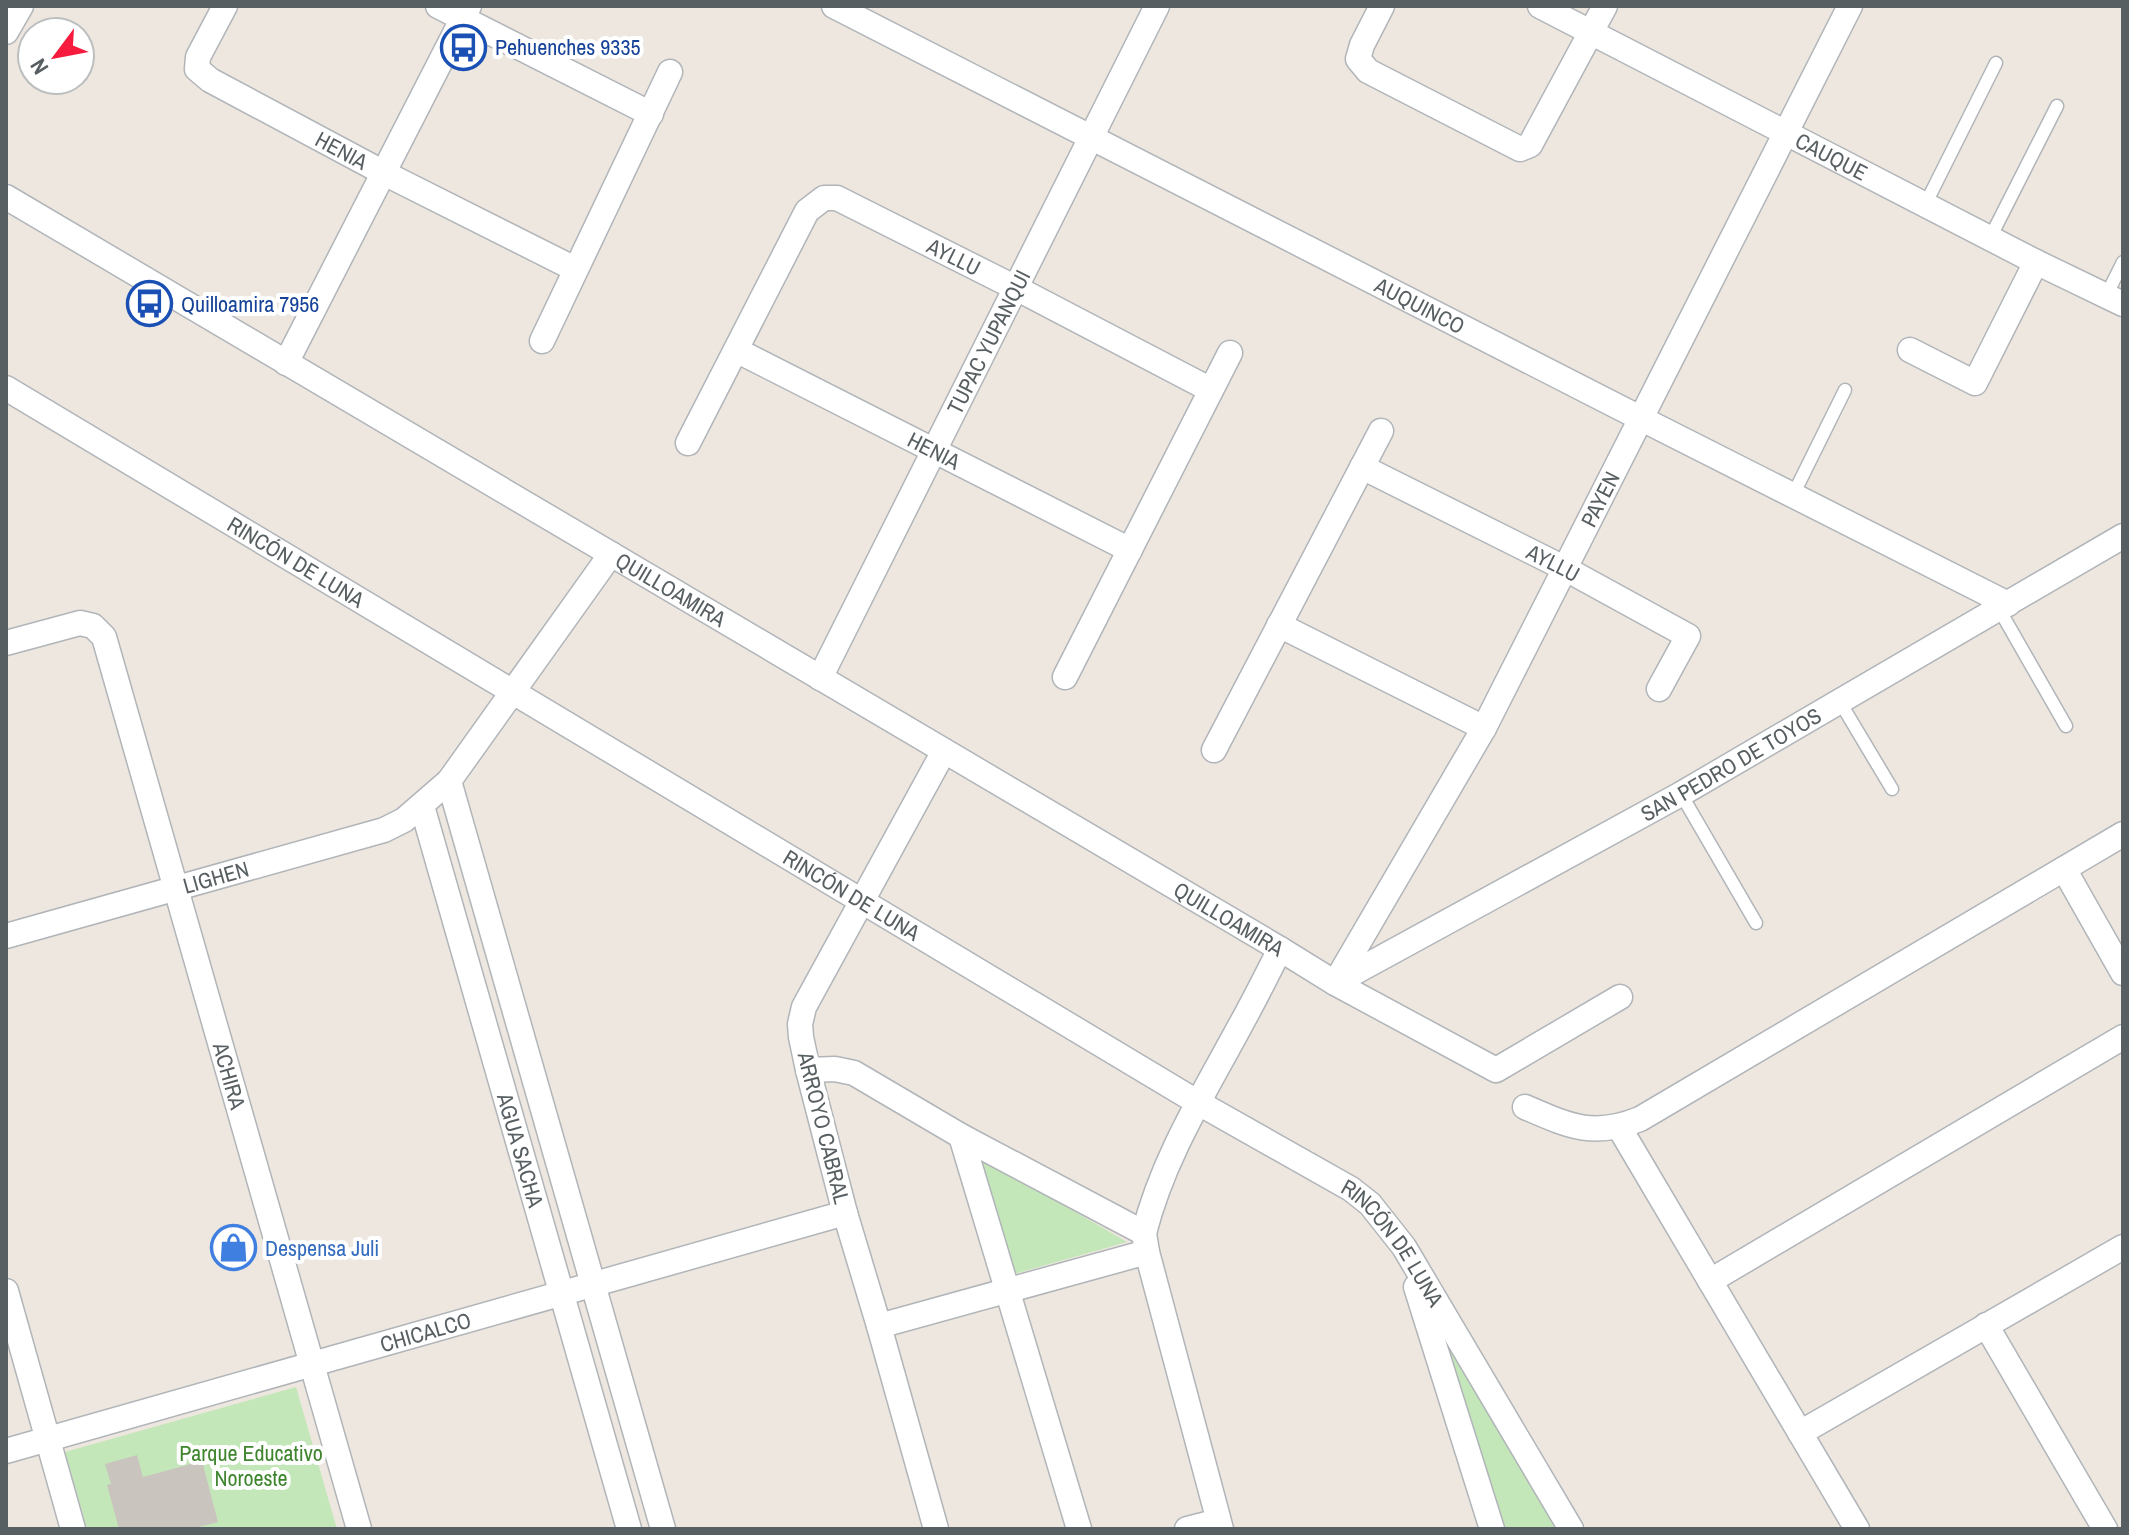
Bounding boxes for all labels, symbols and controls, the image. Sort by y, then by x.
north arrow [16,16,96,96]
bus stop icon: Pehuenches 9335 [440,23,488,71]
place label: Pehuenches 9335 [495,32,640,62]
text: N [23,53,55,80]
street label: HENIA [310,124,374,177]
street label: CAUQUE [1790,125,1873,187]
street label: AYLLU [921,230,986,283]
street label: TUPAC YUPANQUI [940,265,1037,419]
street label: AUQUINCO [1369,270,1470,341]
bus stop icon: Quilloamira 7956 [126,280,174,328]
place label: Quilloamira 7956 [181,289,319,319]
street label: HENIA [903,425,966,477]
street label: PAYEN [1573,466,1627,532]
street label: RINCÓN DE LUNA [222,509,371,615]
street label: AYLLU [1521,536,1585,589]
street label: QUILLOAMIRA [610,545,732,634]
street label: SAN PEDRO DE TOYOS [1635,700,1827,828]
street label: RINCÓN DE LUNA [778,842,926,948]
street label: LIGHEN [179,854,252,901]
street label: QUILLOAMIRA [1168,875,1290,964]
street label: ACHIRA [205,1038,254,1114]
street label: ARROYO CABRAL [790,1048,857,1207]
street label: AGUA SACHA [490,1089,551,1212]
street label: RINCÓN DE LUNA [1336,1172,1451,1313]
shop icon: Despensa Juli [210,1224,258,1272]
place label: Despensa Juli [265,1233,379,1263]
street label: CHICALCO [376,1305,474,1359]
park label: Parque Educativo Noroeste [179,1438,323,1493]

